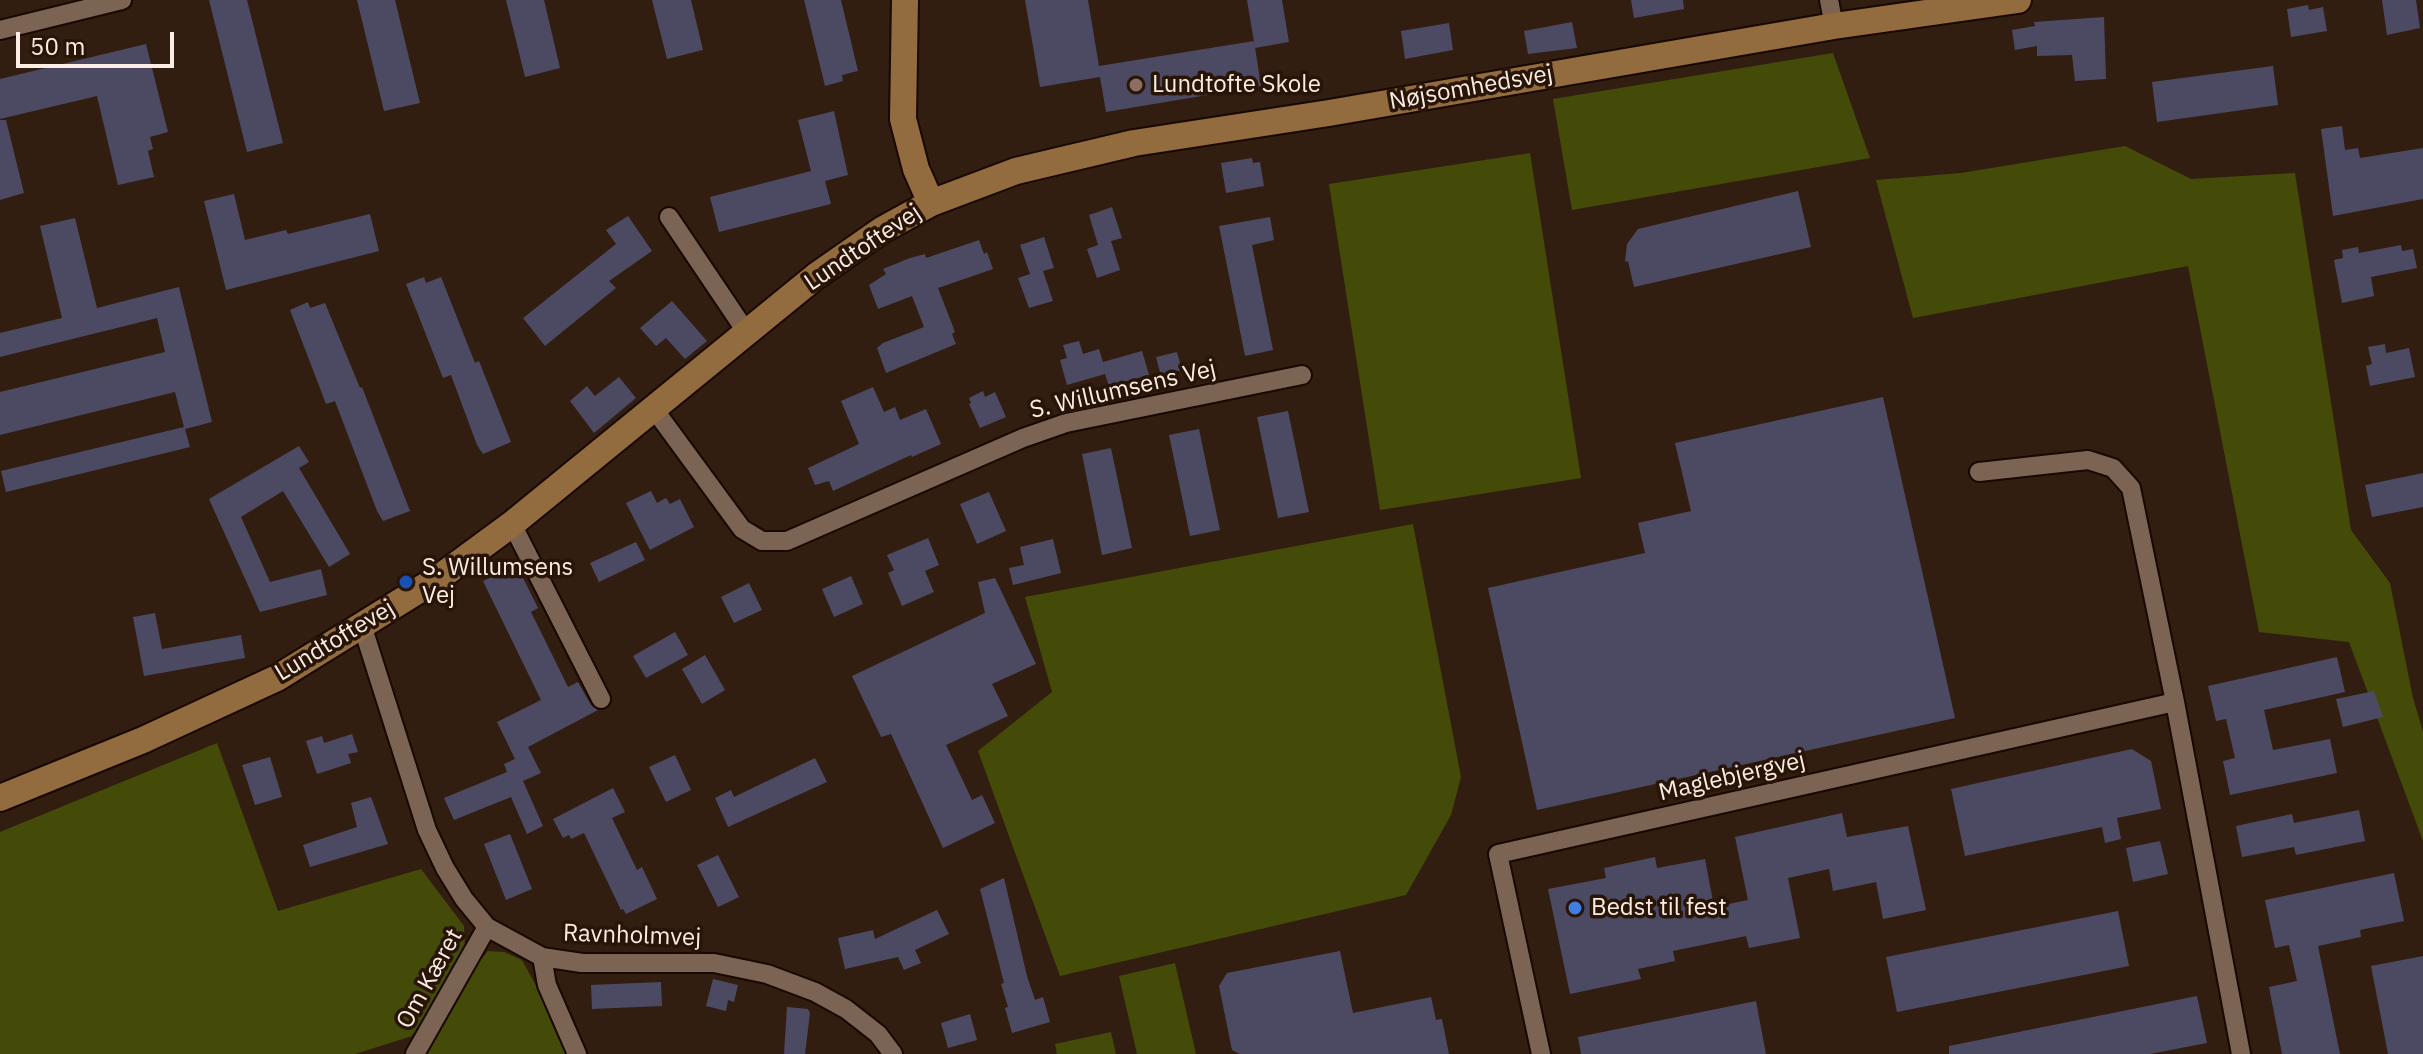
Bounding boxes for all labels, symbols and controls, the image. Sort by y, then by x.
scale bar [20,16,178,66]
text: 50 m [30,30,85,62]
street label: Nøjsomhedsvej [1387,59,1555,117]
place label: Lundtofte Skole [1152,71,1321,99]
marker: Lundtofte Skole [1127,76,1145,94]
street label: Lundtoftevej [799,198,927,298]
street label: S. Willumsens Vej [1027,355,1219,425]
place label: S. Willumsens Vej [422,554,573,610]
marker: S. Willumsens Vej [397,573,415,591]
street label: Lundtoftevej [270,594,400,688]
street label: Maglebjergvej [1656,746,1808,808]
place label: Bedst til fest [1591,894,1727,922]
marker: Bedst til fest [1566,899,1584,917]
street label: Ravnholmvej [562,919,702,953]
street label: Om Kæret [391,924,469,1034]

